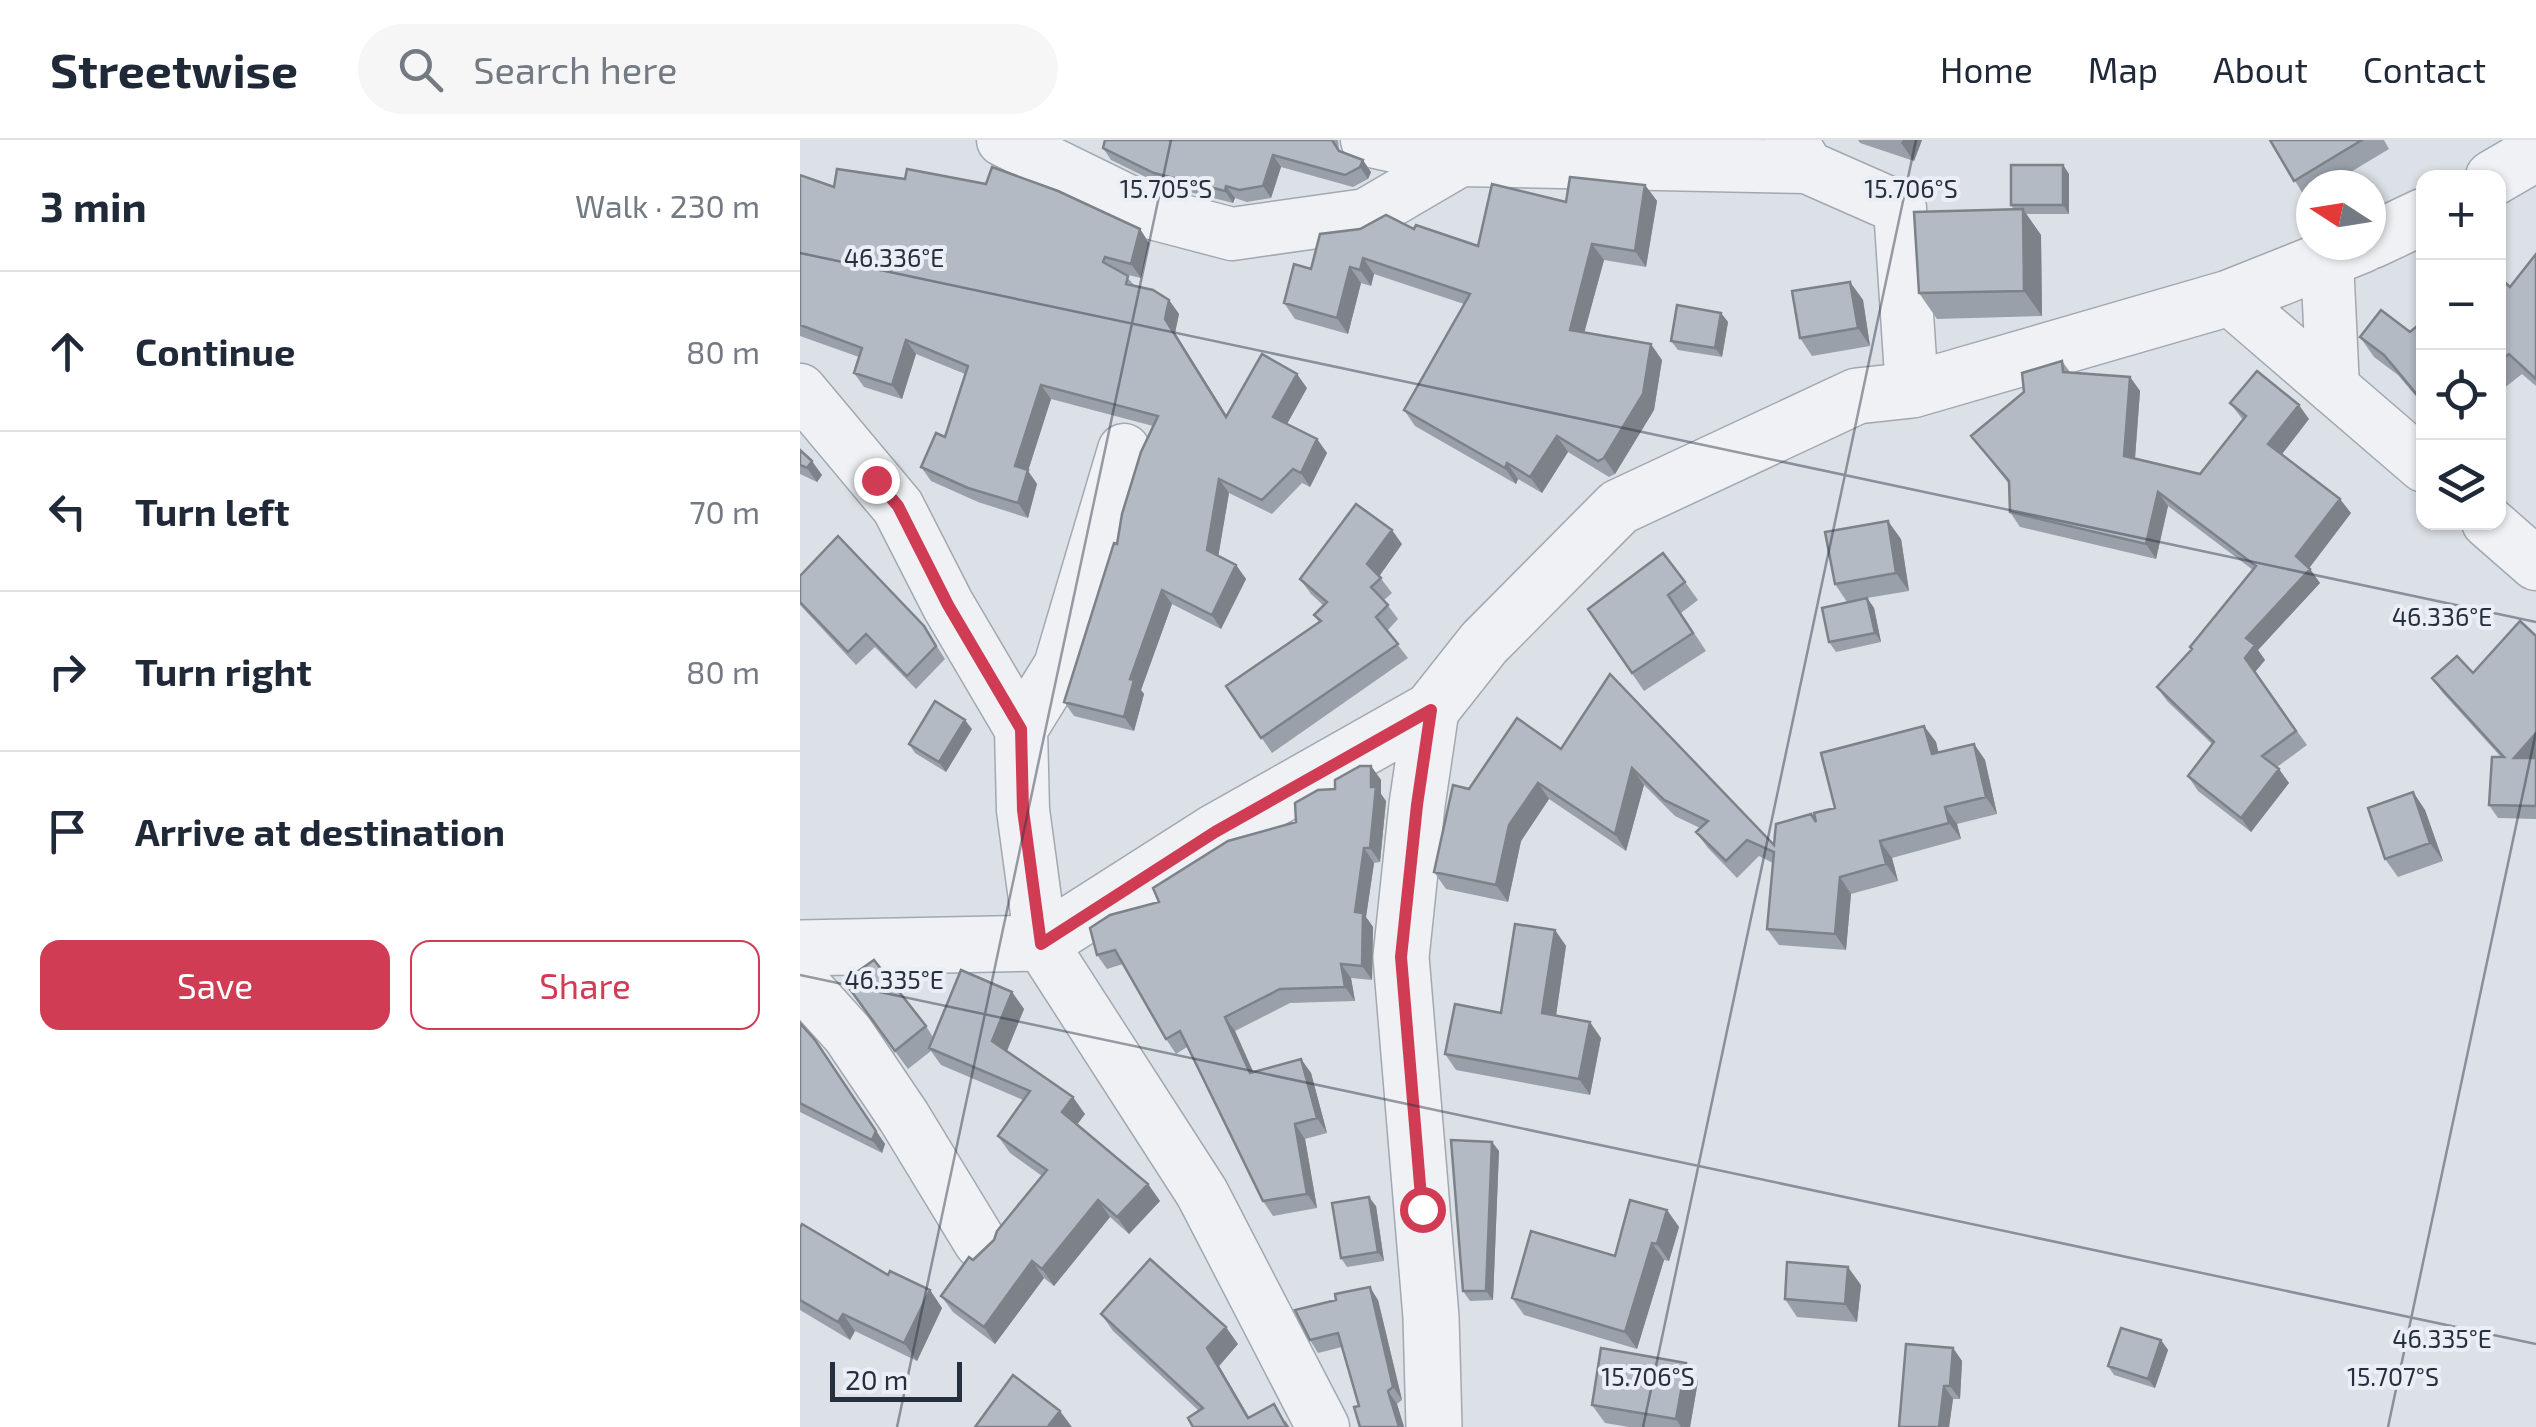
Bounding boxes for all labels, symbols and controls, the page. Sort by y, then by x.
search box [358,24,1058,114]
text: Streetwise [50,40,298,98]
icon: search [393,42,448,97]
text: Search here [473,46,677,92]
text: Home [1940,48,2033,90]
text: Map [2088,48,2158,90]
text: About [2213,48,2308,90]
text: Contact [2363,48,2486,90]
north arrow [2296,170,2386,260]
map controls [2416,170,2506,530]
button: + [2416,170,2506,260]
text: 15.705°S [1120,173,1212,203]
text: 15.706°S [1864,173,1958,203]
text: 3 min [40,180,147,230]
text: Walk · 230 m [575,186,760,224]
text: 46.336°E [844,242,944,272]
button: − [2416,260,2506,350]
icon: ahead [40,324,95,379]
text: Continue [135,328,295,374]
text: 80 m [686,332,760,370]
button: locate [2416,350,2506,440]
button: layers [2416,440,2506,530]
route end [854,458,900,504]
icon: left [40,484,95,539]
text: Turn left [135,488,290,534]
text: 70 m [689,492,760,530]
text: 46.336°E [2392,601,2492,631]
icon: right [40,644,95,699]
text: Turn right [135,648,312,694]
text: 80 m [686,652,760,690]
icon: arrive [40,804,95,859]
text: Arrive at destination [135,808,505,854]
button: Save [40,940,390,1030]
button: Share [410,940,760,1030]
text: 46.335°E [844,964,944,994]
route start [1400,1187,1446,1233]
text: 46.335°E [2392,1323,2492,1353]
scale bar [830,1357,962,1402]
text: 15.706°S [1601,1361,1695,1391]
text: 15.707°S [2347,1361,2439,1391]
text: 20 m [845,1362,908,1396]

